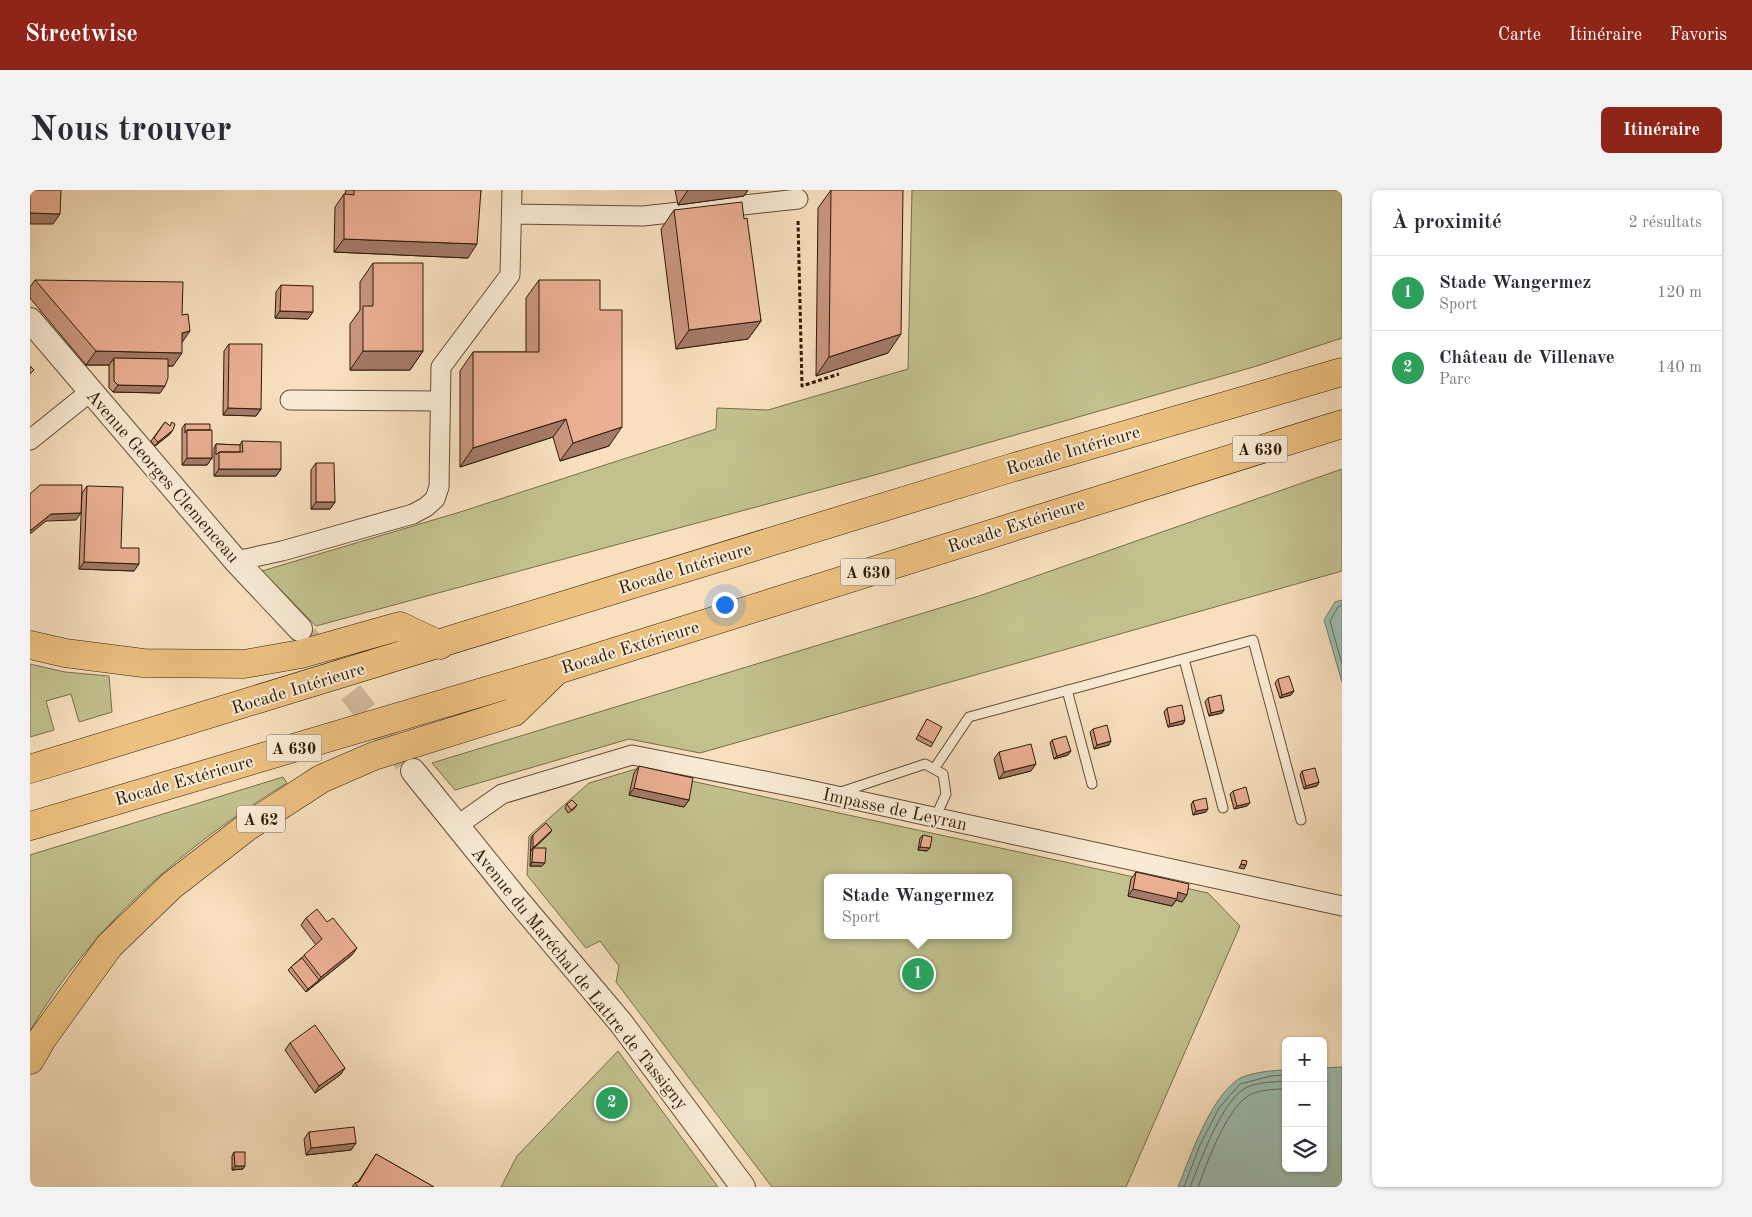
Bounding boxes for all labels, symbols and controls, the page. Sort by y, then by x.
text: Streetwise [25,23,138,47]
text: Carte [1498,26,1541,44]
text: Itinéraire [1569,26,1642,44]
text: Favoris [1670,26,1727,44]
button: Itinéraire [1601,107,1722,153]
text: Nous trouver [30,113,232,148]
text: À proximité [1392,212,1502,233]
text: 2 résultats [1628,215,1702,231]
text: Stade Wangermez [1439,274,1591,293]
text: 1 [1403,285,1413,301]
text: 120 m [1657,285,1702,301]
text: Sport [1439,297,1477,313]
text: Château de Villenave [1439,349,1615,368]
text: 2 [1403,360,1413,376]
text: 140 m [1657,360,1702,376]
text: Parc [1439,372,1471,388]
street label: Avenue Georges Clemenceau [82,387,242,567]
street label: Rocade Intérieure [1004,423,1142,479]
road number: A 630 [1232,435,1288,462]
street label: Rocade Extérieure [945,495,1087,557]
street label: Rocade Intérieure [616,540,754,598]
road number: A 630 [840,558,896,586]
your location [712,592,738,618]
street label: Rocade Extérieure [559,618,702,678]
street label: Rocade Intérieure [229,660,367,718]
road number: A 630 [266,734,322,762]
street label: Rocade Extérieure [113,753,256,809]
street label: Impasse de Leyran [821,786,969,834]
road number: A 62 [237,806,285,832]
street label: Avenue du Maréchal de Lattre de Tassigny [468,844,691,1114]
popup [824,874,1012,939]
text: Stade Wangermez [842,887,994,906]
text: Sport [842,910,880,926]
pin: 1 [902,955,934,993]
map controls [1282,1037,1327,1172]
button: + [1282,1037,1327,1082]
button: − [1282,1082,1327,1127]
pin: 2 [596,1084,628,1122]
button: layers [1282,1127,1327,1172]

